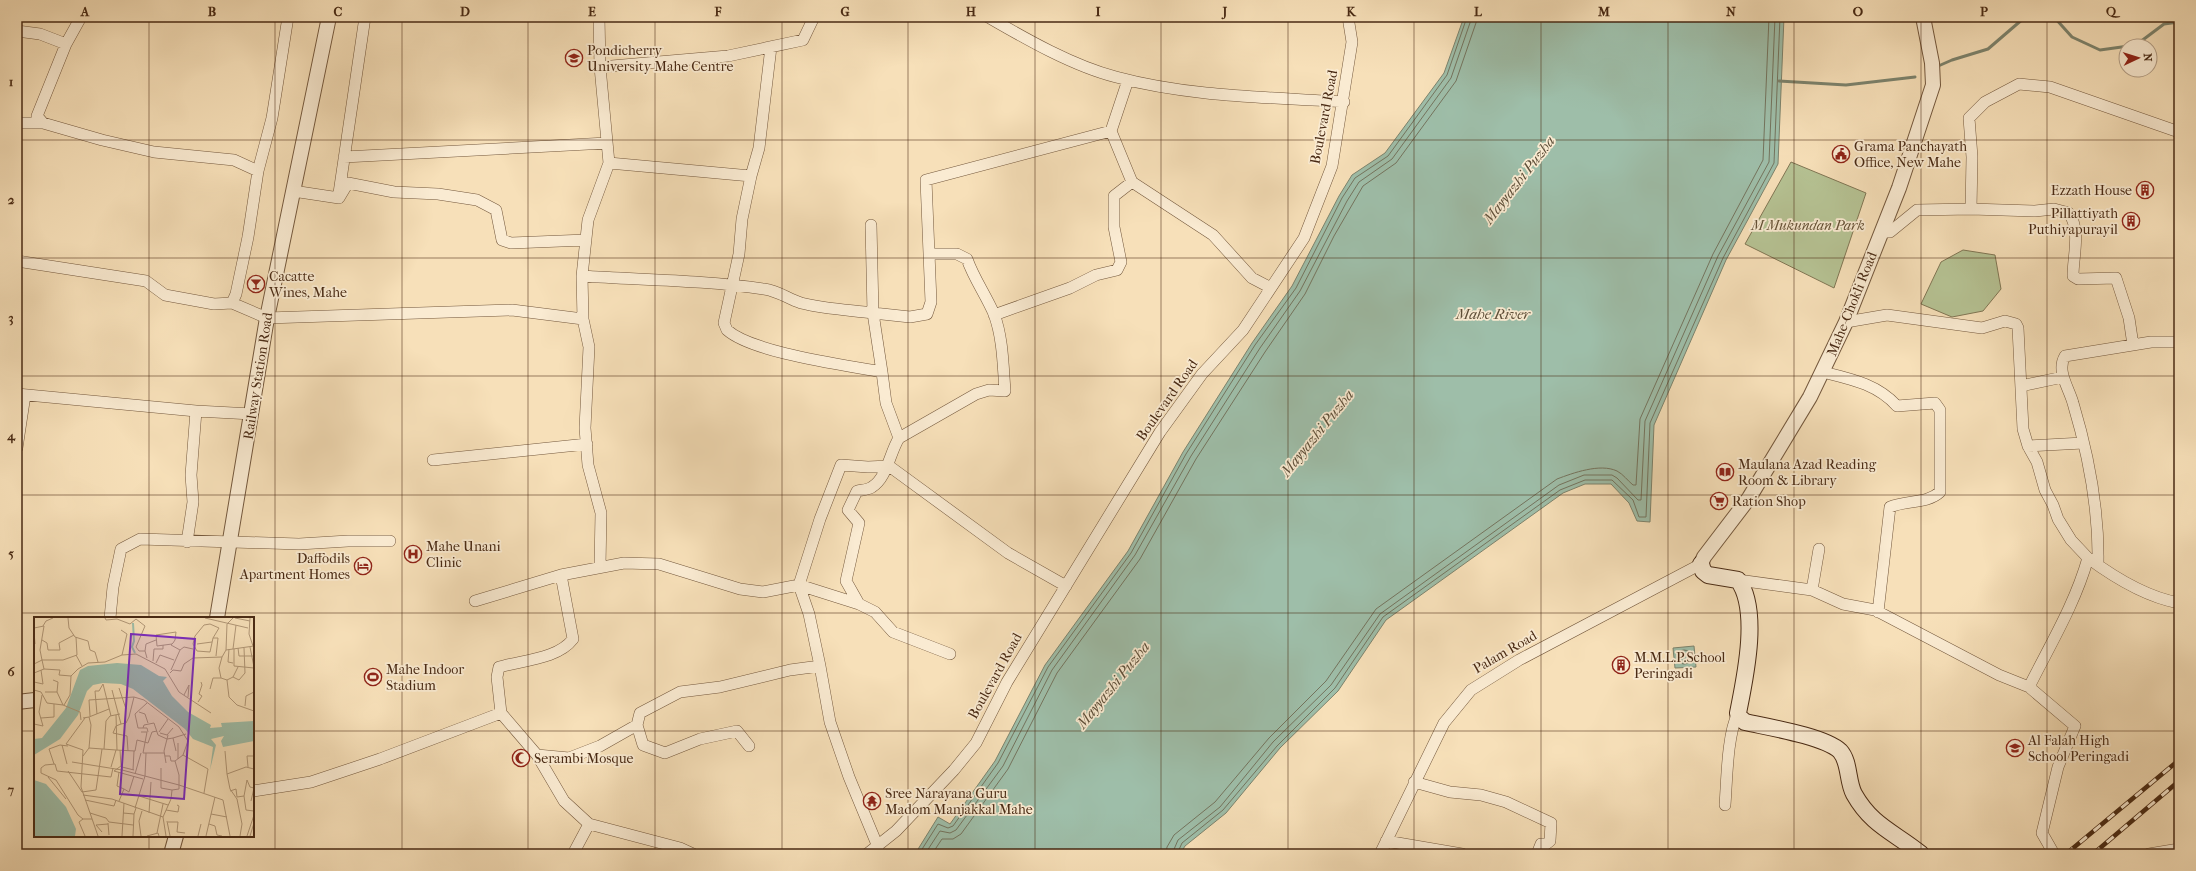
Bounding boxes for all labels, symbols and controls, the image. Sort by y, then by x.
text: A [80,4,90,19]
text: B [208,4,217,19]
text: C [334,4,343,19]
text: D [460,4,470,19]
text: E [588,4,596,19]
text: F [714,4,722,19]
text: G [840,4,850,19]
text: H [966,4,977,19]
text: I [1095,4,1101,19]
text: J [1221,4,1228,20]
text: K [1346,4,1357,19]
text: L [1474,4,1483,19]
text: M [1597,4,1610,19]
text: N [1726,4,1736,19]
text: O [1853,4,1863,19]
text: P [1980,4,1988,19]
text: Q [2106,4,2121,19]
north arrow [2118,38,2158,78]
place label: Pondicherry University Mahe Centre [587,42,733,75]
school or university icon: Pondicherry University Mahe Centre [564,48,584,68]
text: N [2141,53,2154,63]
street label: Boulevard Road [1307,68,1342,165]
text: 1 [9,74,14,89]
water label: Mayyazhi Puzha [1479,132,1559,228]
place label: Grama Panchayath Office, New Mahe [1854,138,1967,171]
public building icon: Grama Panchayath Office, New Mahe [1831,144,1851,164]
building icon: Ezzath House [2135,180,2155,200]
place label: Ezzath House [2051,182,2132,199]
text: 2 [8,192,15,207]
place label: Pillattiyath Puthiyapurayil [2028,205,2118,238]
building icon: Pillattiyath Puthiyapurayil [2121,211,2141,231]
park label: M Mukundan Park [1750,217,1865,234]
street label: Mahe-Chokli Road [1823,249,1881,359]
place label: Cacatte Wines, Mahe [268,268,347,301]
bar icon: Cacatte Wines, Mahe [246,274,266,294]
water label: Mahe River [1455,305,1531,323]
text: 3 [8,310,14,326]
street label: Railway Station Road [240,311,277,441]
street label: Boulevard Road [1133,356,1202,444]
water label: Mayyazhi Puzha [1276,386,1358,481]
text: 4 [6,428,16,444]
place label: Maulana Azad Reading Room & Library [1738,456,1877,489]
library icon: Maulana Azad Reading Room & Library [1715,462,1735,482]
supermarket icon: Ration Shop [1709,491,1729,511]
place label: Ration Shop [1732,493,1806,510]
place label: Mahe Unani Clinic [426,538,501,571]
hospital icon: Mahe Unani Clinic [403,544,423,564]
text: 5 [8,546,14,561]
place label: Daffodils Apartment Homes [239,550,350,583]
hotel icon: Daffodils Apartment Homes [353,556,373,576]
inset map [34,617,254,837]
street label: Palam Road [1470,627,1540,677]
street label: Boulevard Road [964,630,1026,722]
water label: Mayyazhi Puzha [1072,638,1154,733]
place label: M.M.L.P.School Peringadi [1634,649,1726,682]
building icon: M.M.L.P.School Peringadi [1611,655,1631,675]
place label: Mahe Indoor Stadium [386,661,464,694]
text: 6 [7,664,15,679]
sports icon: Mahe Indoor Stadium [363,667,383,687]
place label: Al Falah High School Peringadi [2027,732,2129,765]
school or university icon: Al Falah High School Peringadi [2005,738,2025,758]
mosque icon: Serambi Mosque [511,748,531,768]
place label: Serambi Mosque [534,750,634,767]
text: 7 [7,782,15,797]
place label: Sree Narayana Guru Madom Manjakkal Mahe [885,785,1033,818]
temple icon: Sree Narayana Guru Madom Manjakkal Mahe [862,791,882,811]

